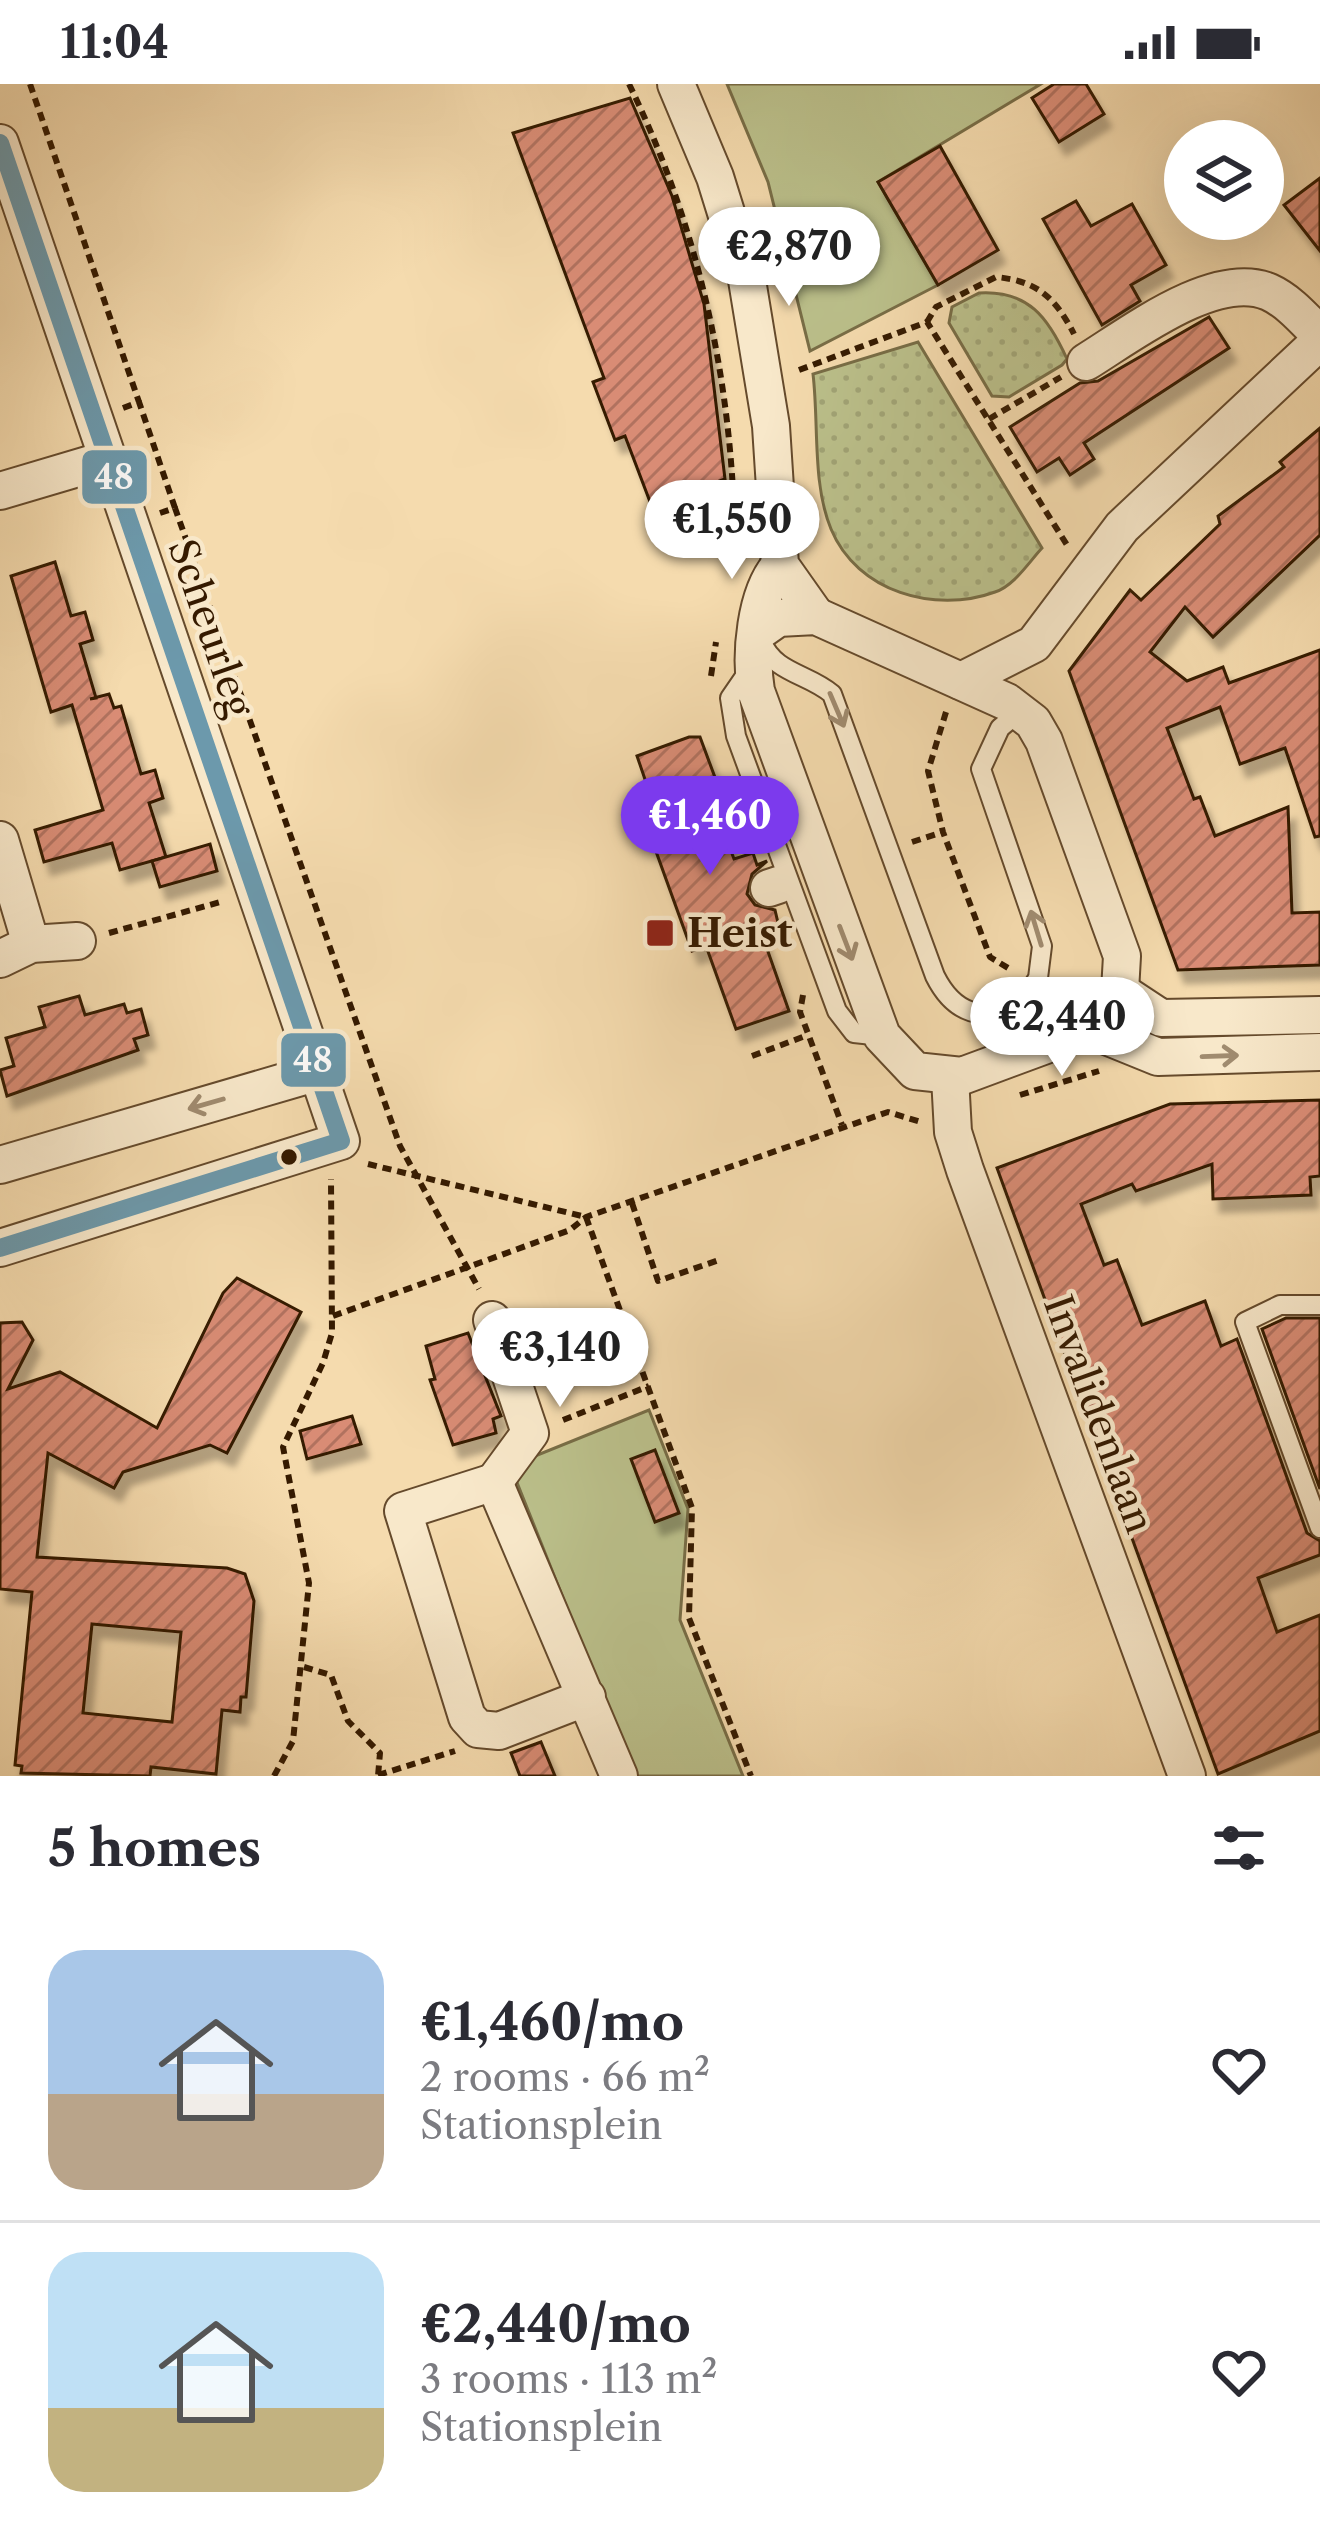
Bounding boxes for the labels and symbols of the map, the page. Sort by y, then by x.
pin: €2,870 [691,207,887,309]
line badge: 48 [80,448,149,506]
text: 48 [94,457,134,498]
pin: €1,550 [634,480,830,582]
street label: Scheurleg [158,533,264,723]
one-way arrow [827,691,849,727]
pin: €1,460 [612,776,808,878]
place label: Heist [687,909,793,957]
one-way arrow [1024,910,1046,948]
marker: Heist [644,917,676,949]
one-way arrow [837,923,859,960]
pin: €2,440 [964,977,1160,1079]
line badge: 48 [279,1031,348,1089]
text: 48 [293,1040,333,1081]
one-way arrow [1200,1044,1239,1067]
one-way arrow [188,1094,226,1116]
unlabelled marker [278,1146,300,1168]
street label: Invalidenlaan [1034,1289,1164,1539]
pin: €3,140 [462,1308,658,1410]

